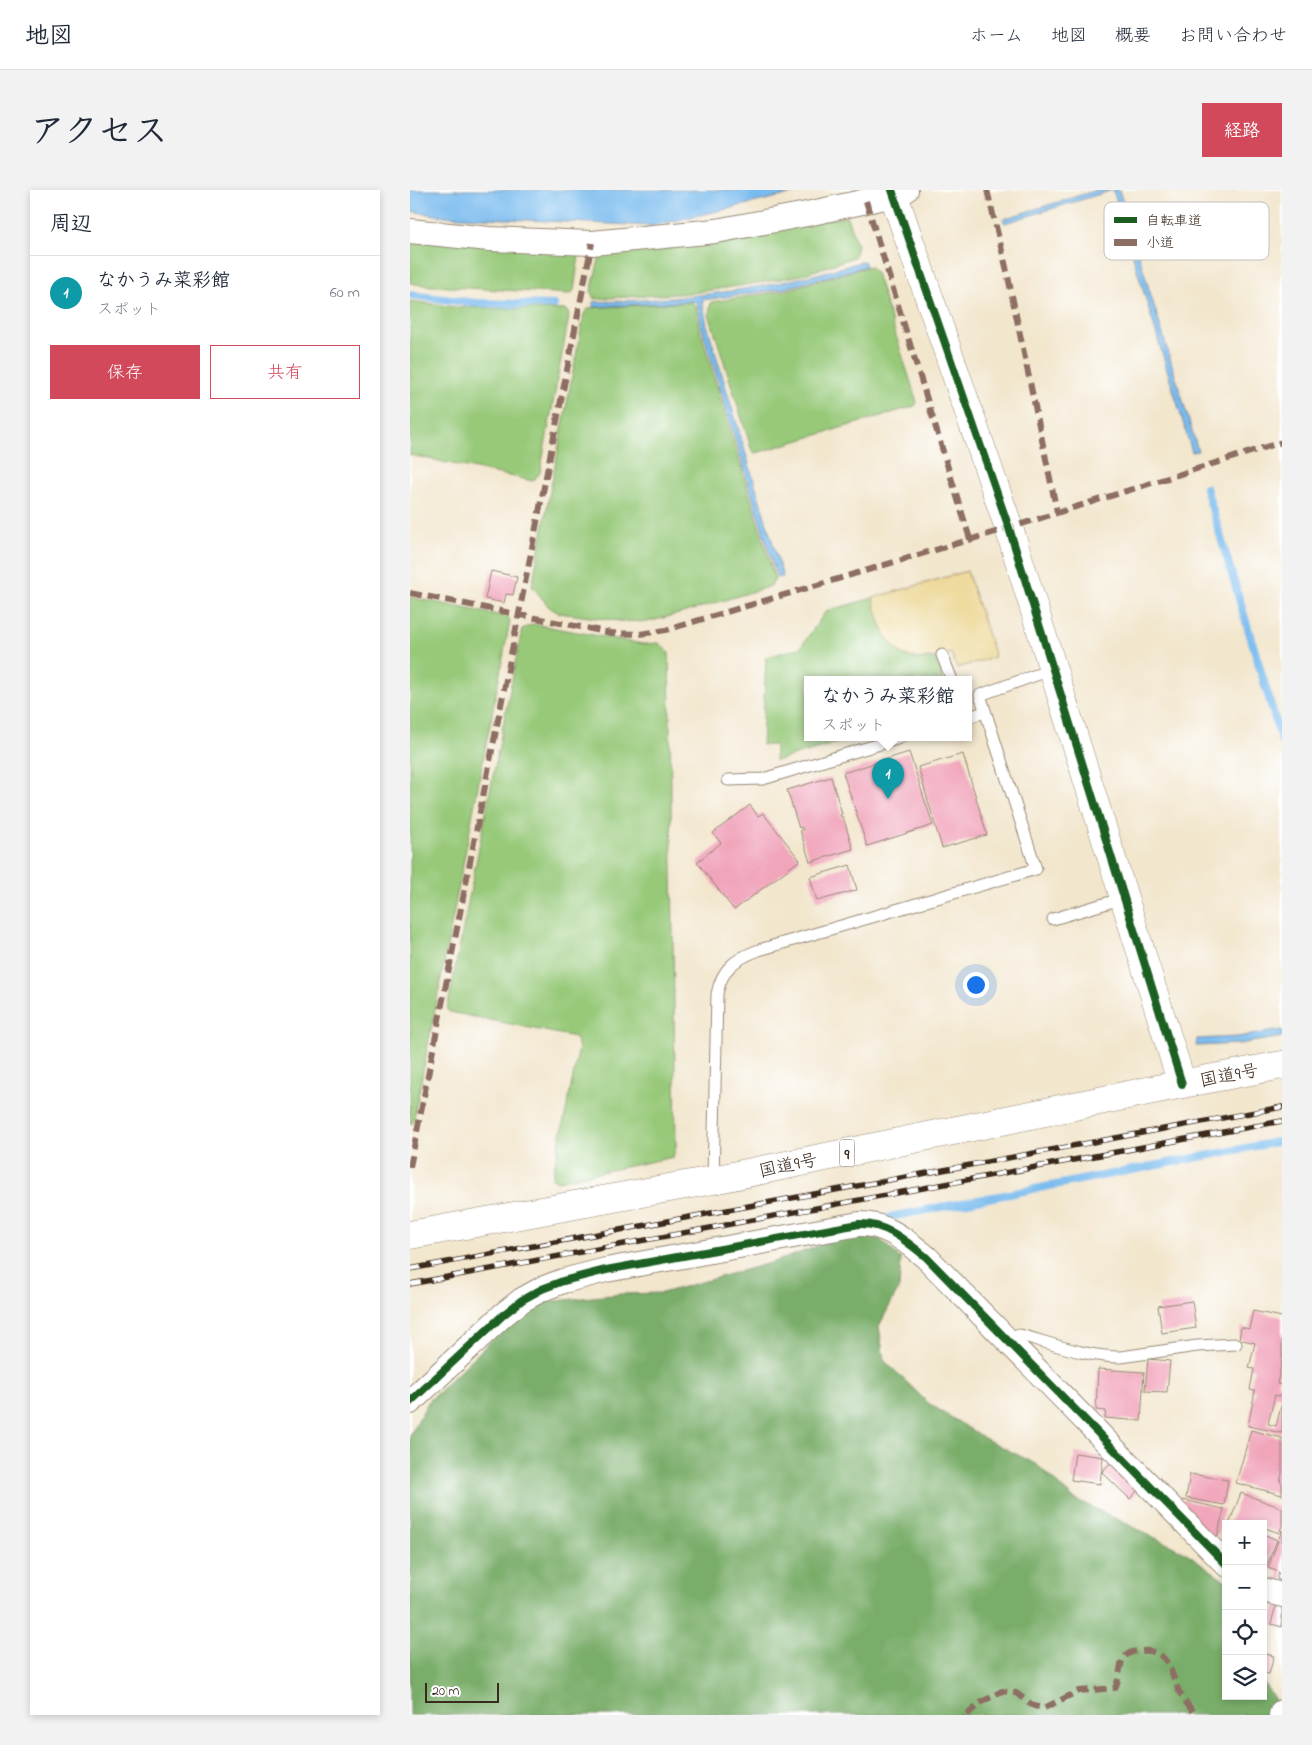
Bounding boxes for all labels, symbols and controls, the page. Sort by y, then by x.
text: 地図 [25,20,73,55]
text: ホーム [970,24,1023,50]
text: 地図 [1051,24,1087,50]
text: 概要 [1115,24,1151,50]
text: お問い合わせ [1179,24,1287,50]
button: 経路 [1202,103,1282,157]
text: アクセス [30,108,168,159]
legend [1104,202,1269,260]
text: 周辺 [50,210,92,240]
text: 自転車道 [1146,211,1202,232]
text: 小道 [1146,233,1174,254]
text: なかうみ菜彩館 [97,268,230,295]
text: 1 [63,281,69,305]
text: 60 m [330,281,360,305]
text: スポット [97,298,161,322]
button: 保存 [50,345,200,399]
button: 共有 [210,345,360,399]
popup [804,676,972,741]
text: なかうみ菜彩館 [821,684,955,711]
text: スポット [821,714,886,738]
pin: 1 [872,758,904,799]
your location [963,972,989,998]
street label: 国道9号 [1198,1059,1261,1095]
road number: 9 [840,1140,854,1166]
street label: 国道9号 [757,1148,820,1186]
map controls [1222,1520,1267,1700]
button: + [1222,1520,1267,1565]
button: − [1222,1565,1267,1610]
button: locate [1222,1610,1267,1655]
button: layers [1222,1655,1267,1700]
scale bar [425,1680,499,1703]
text: 20 m [432,1681,459,1702]

